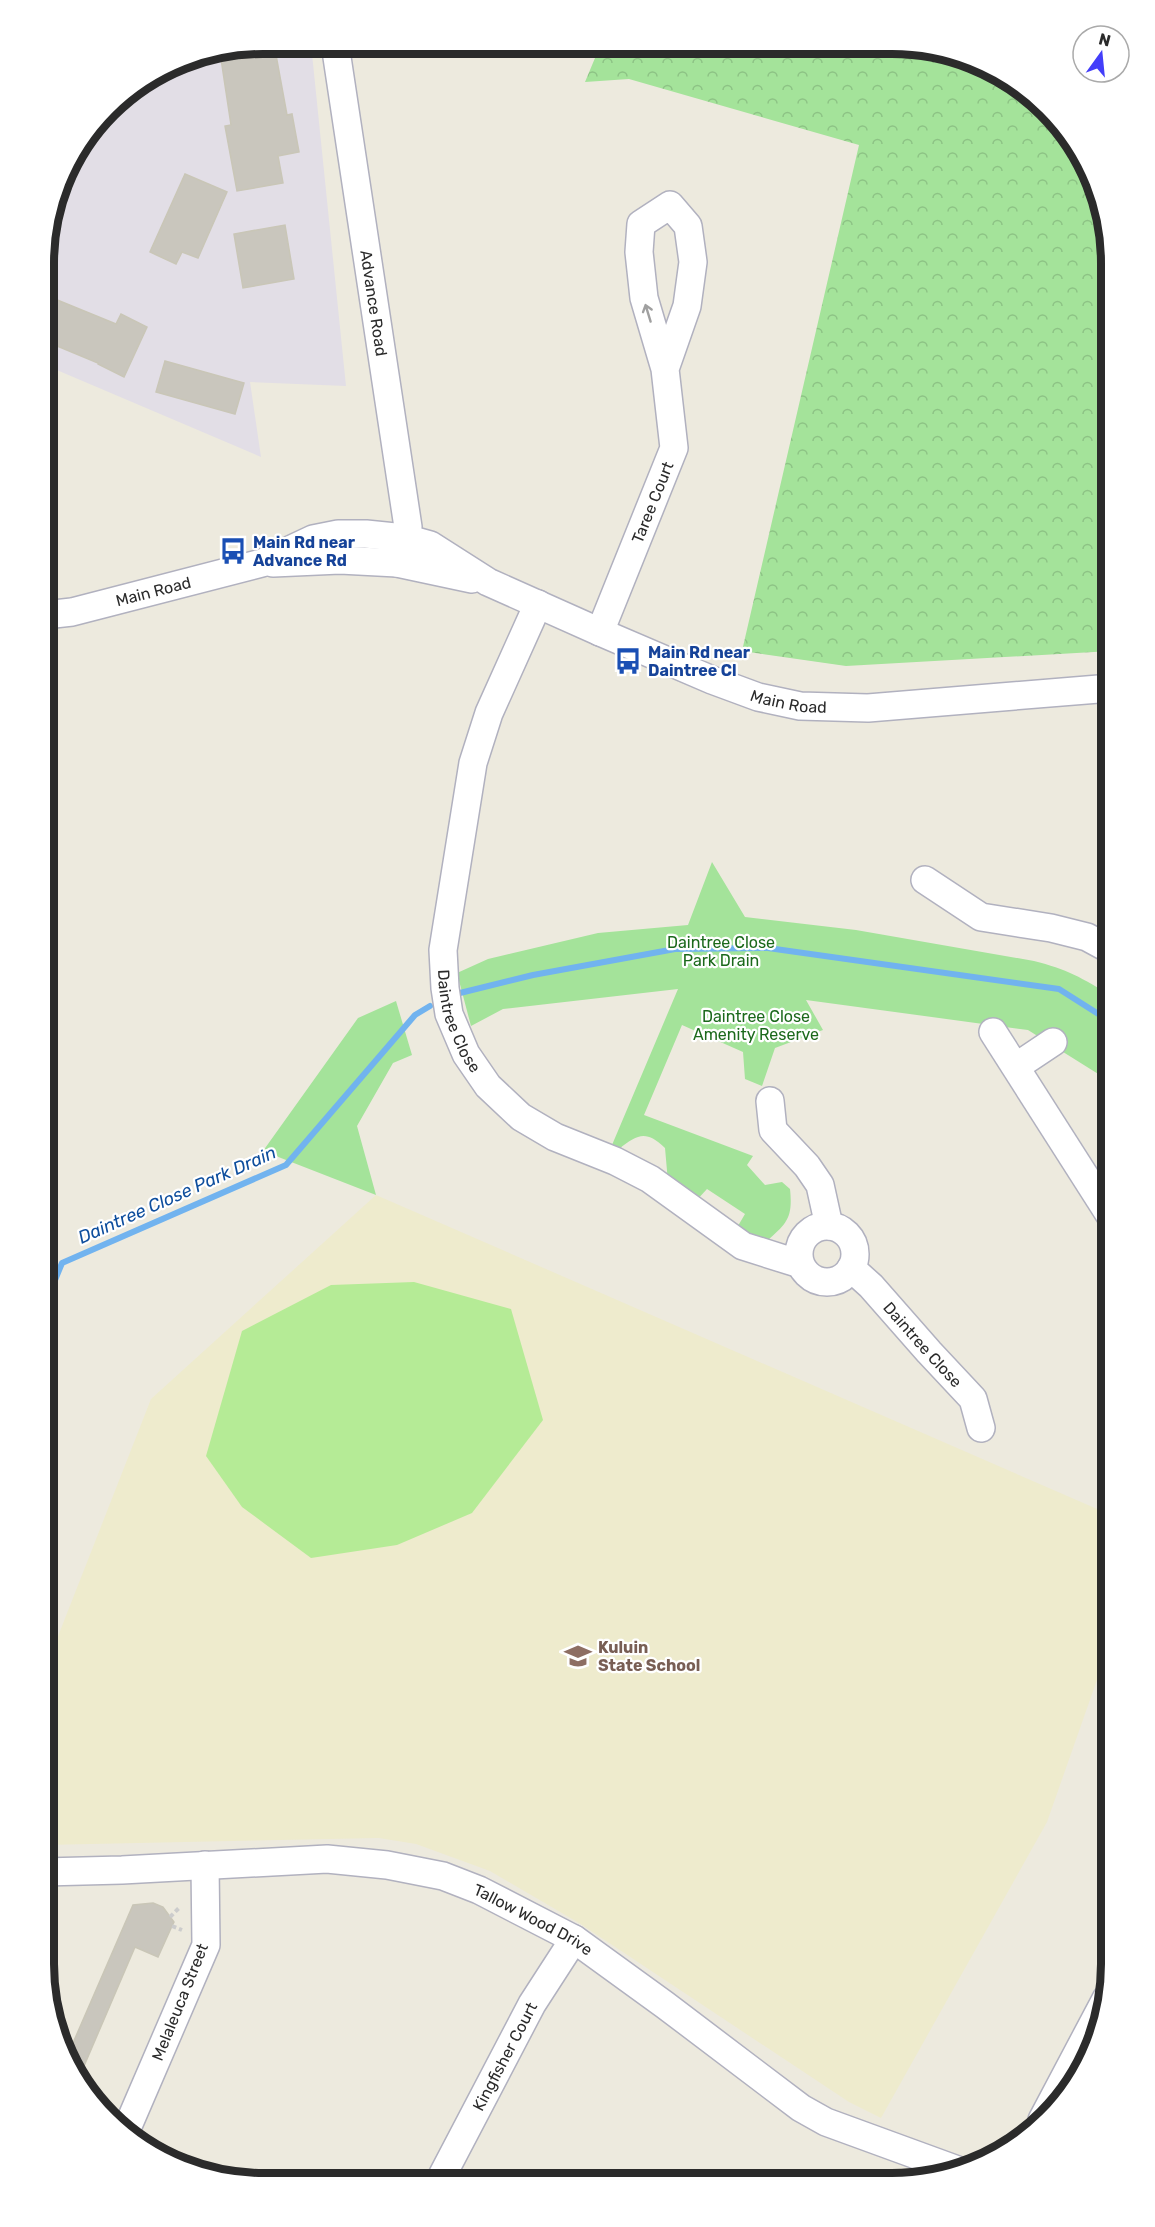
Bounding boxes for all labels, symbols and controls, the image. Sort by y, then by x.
north arrow [1071,24,1131,84]
text: N [1097,29,1113,51]
street label: Advance Road [357,249,392,357]
one-way arrow [642,304,653,323]
street label: Taree Court [627,459,677,546]
place label: Main Rd near Advance Rd [253,533,356,570]
bus stop icon: Main Rd near Advance Rd [218,536,248,566]
street label: Main Road [114,572,193,610]
place label: Main Rd near Daintree Cl [648,643,751,680]
bus stop icon: Main Rd near Daintree Cl [613,646,643,676]
street label: Main Road [748,686,827,716]
park label: Daintree Close Park Drain [667,933,775,970]
street label: Daintree Close [435,969,485,1076]
park label: Daintree Close Amenity Reserve [693,1007,819,1044]
water label: Daintree Close Park Drain [75,1141,279,1249]
street label: Daintree Close [880,1298,966,1391]
place label: Kuluin State School [598,1638,700,1675]
school or university icon: Kuluin State School [563,1641,593,1671]
street label: Tallow Wood Drive [471,1880,597,1959]
street label: Melaleuca Street [148,1941,212,2063]
street label: Kingfisher Court [468,1999,541,2114]

